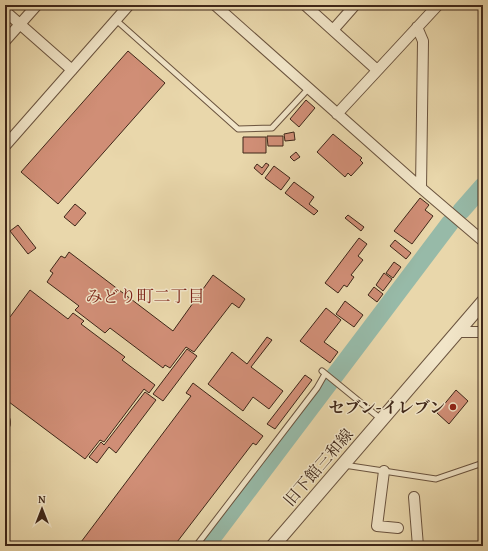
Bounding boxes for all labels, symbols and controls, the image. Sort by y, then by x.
district label: みどり町二丁目 [86,283,205,308]
place label: セブン-イレブン [328,395,445,419]
marker: セブン-イレブン [448,402,458,412]
street label: 旧下館三和線 [277,423,359,511]
north arrow [22,489,62,529]
text: N [38,491,46,507]

